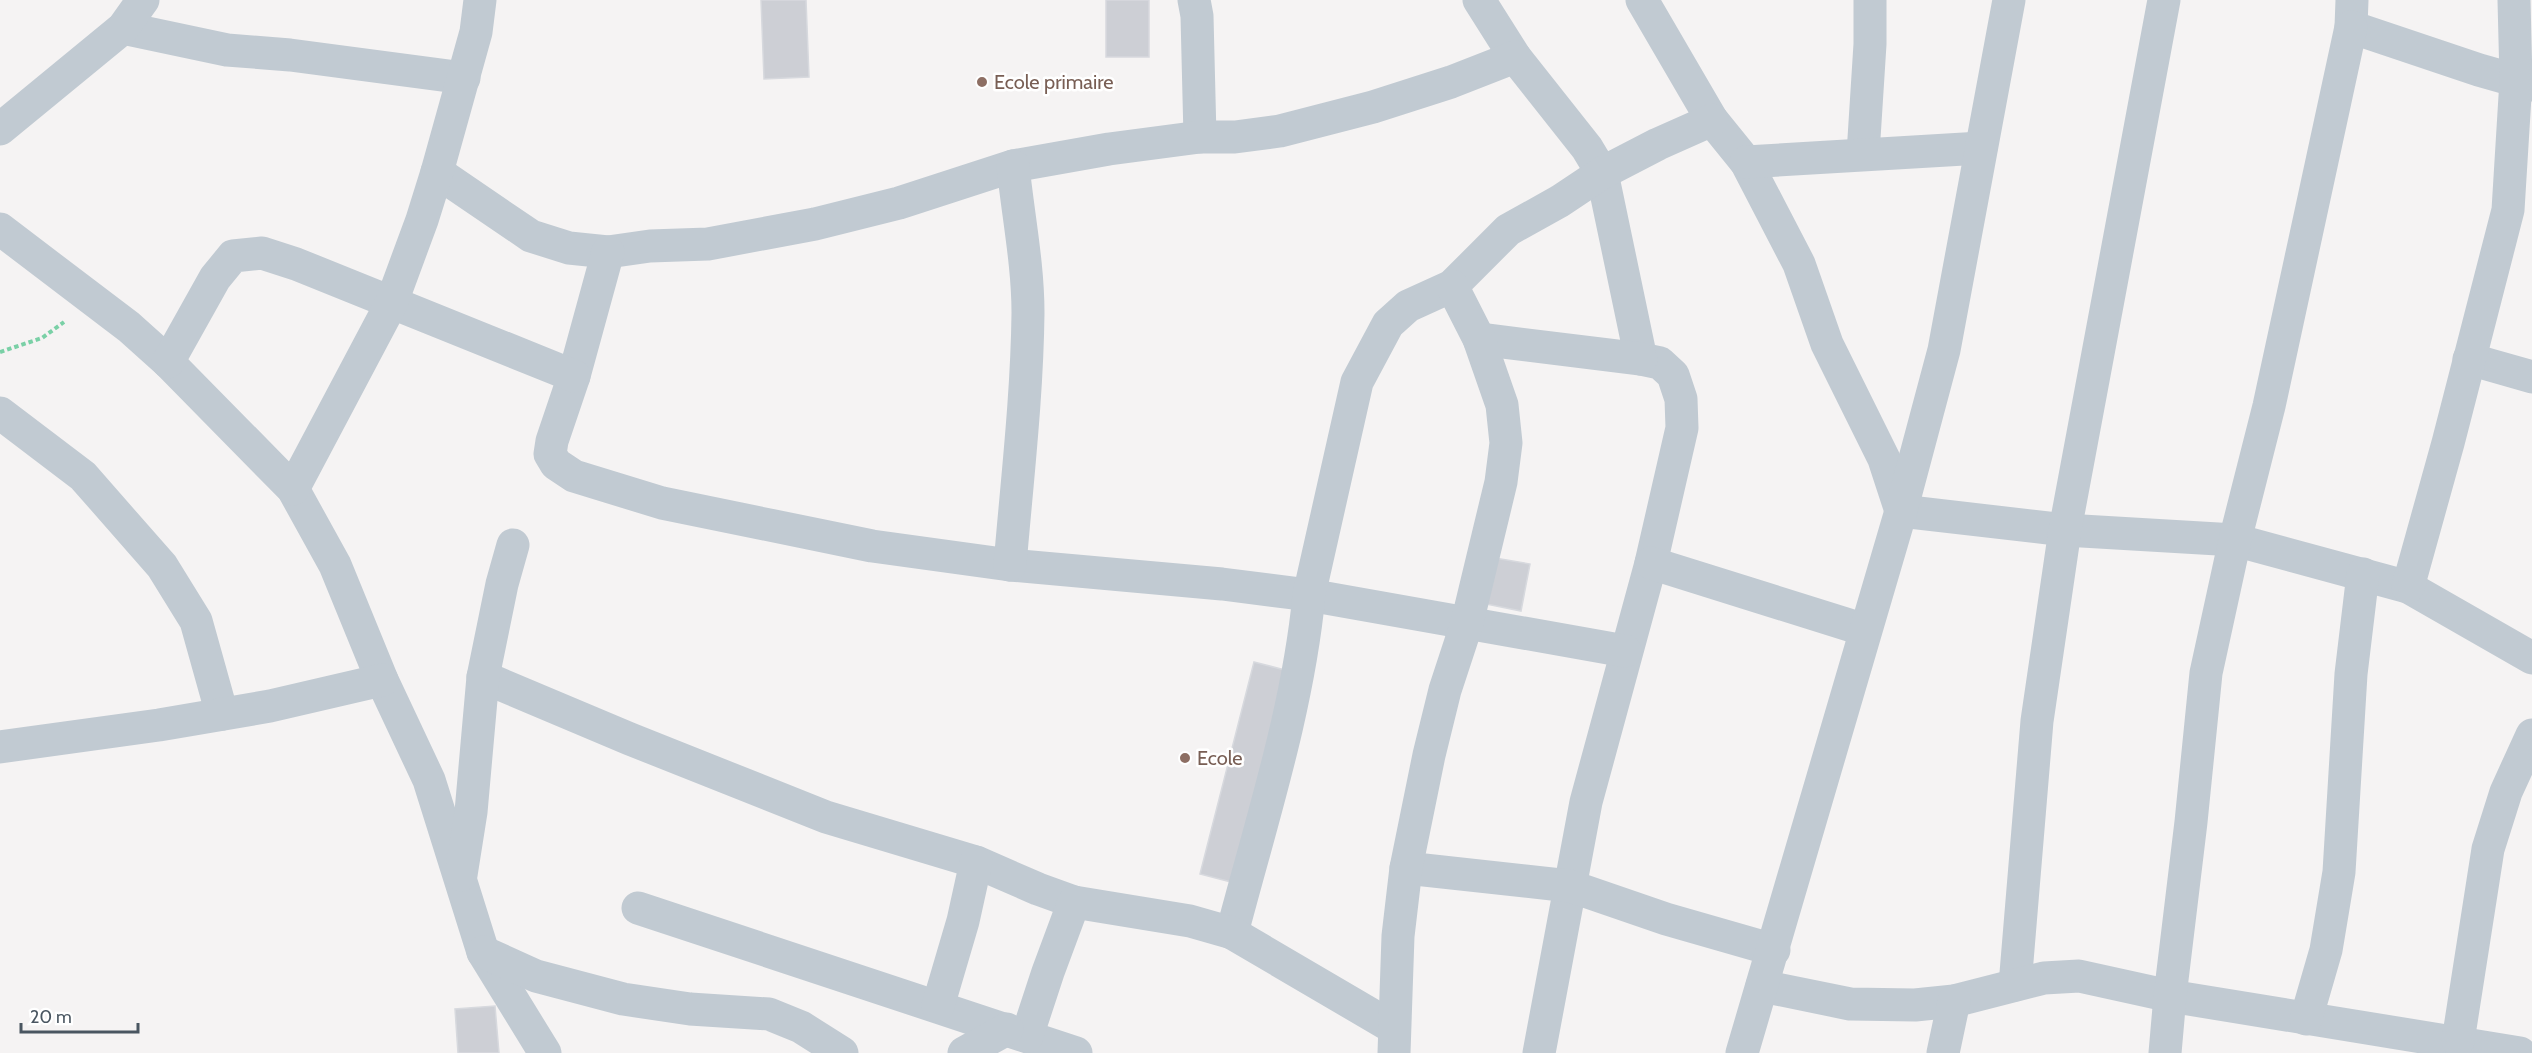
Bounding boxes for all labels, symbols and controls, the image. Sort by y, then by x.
place label: Ecole primaire [994,70,1113,94]
marker: Ecole primaire [975,75,989,89]
place label: Ecole [1197,746,1243,770]
marker: Ecole [1178,751,1192,765]
scale bar [21,996,138,1034]
text: 20 m [30,1006,72,1028]

